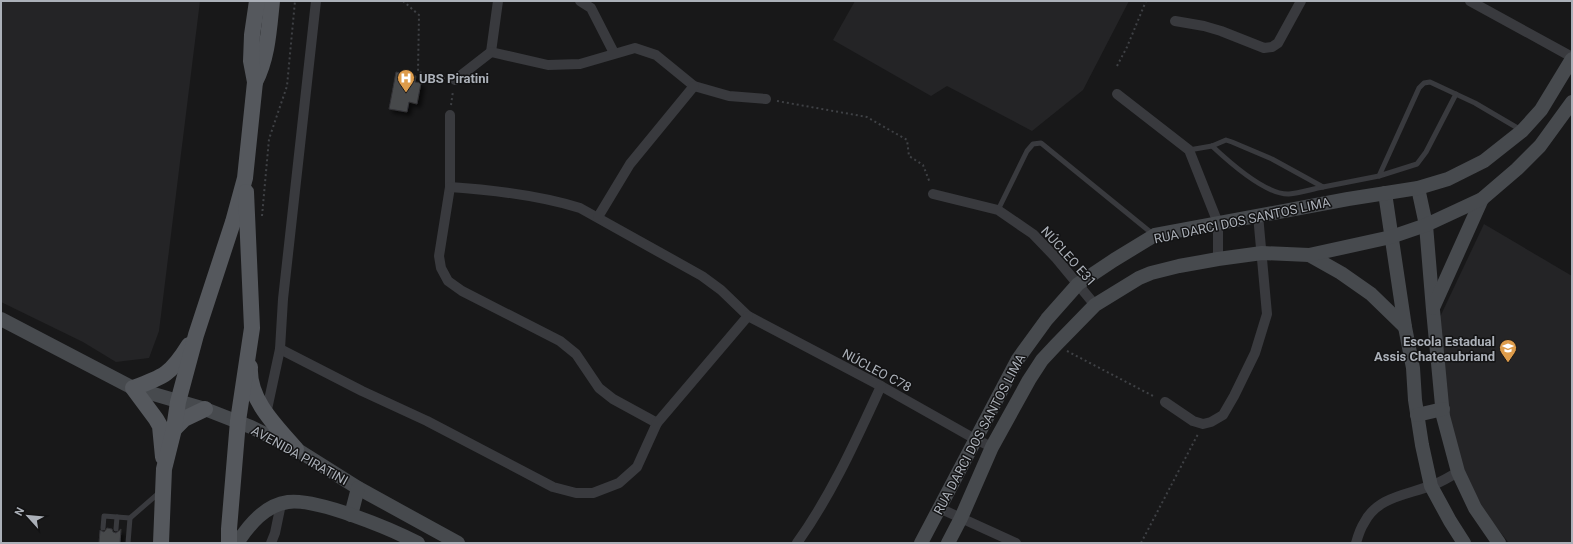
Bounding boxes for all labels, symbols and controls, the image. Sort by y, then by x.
hospital icon: UBS Piratini [396,68,416,93]
place label: UBS Piratini [419,71,489,86]
street label: RUA DARCI DOS SANTOS LIMA [1153,194,1332,247]
street label: NÚCLEO E31 [1038,224,1099,289]
place label: Escola Estadual Assis Chateaubriand [1374,334,1495,364]
school or university icon: Escola Estadual Assis Chateaubriand [1498,338,1518,363]
street label: NÚCLEO C78 [840,346,914,395]
street label: RUA DARCI DOS SANTOS LIMA [931,351,1029,517]
street label: AVENIDA PIRATINI [249,423,351,488]
north arrow [8,496,48,536]
text: N [12,505,27,518]

